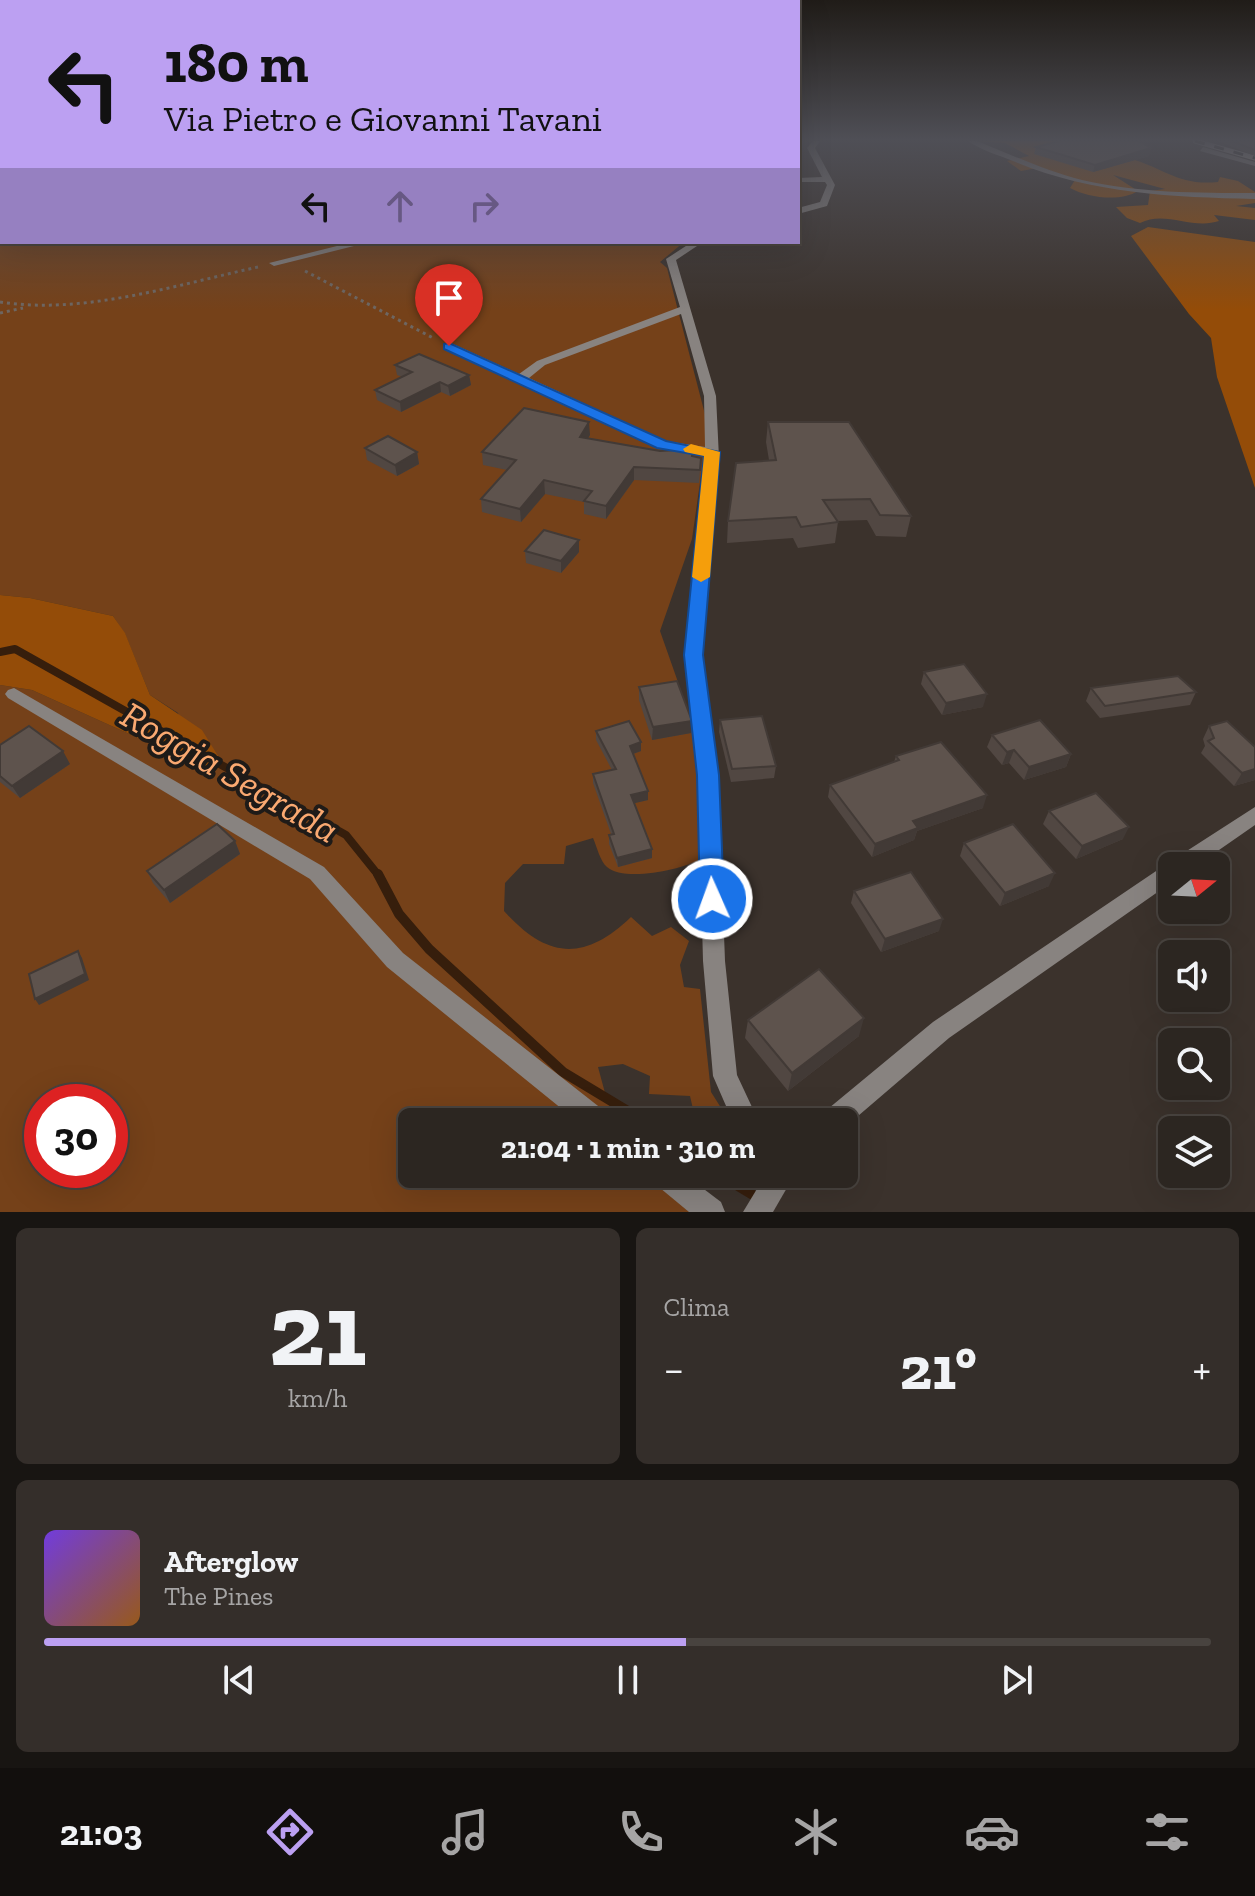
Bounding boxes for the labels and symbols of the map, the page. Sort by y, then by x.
pin [415,264,483,346]
water label: Roggia Segrada [113,691,347,853]
north arrow [1158,852,1230,924]
position arrow [670,857,754,941]
speed limit sign: 30 [24,1084,128,1188]

